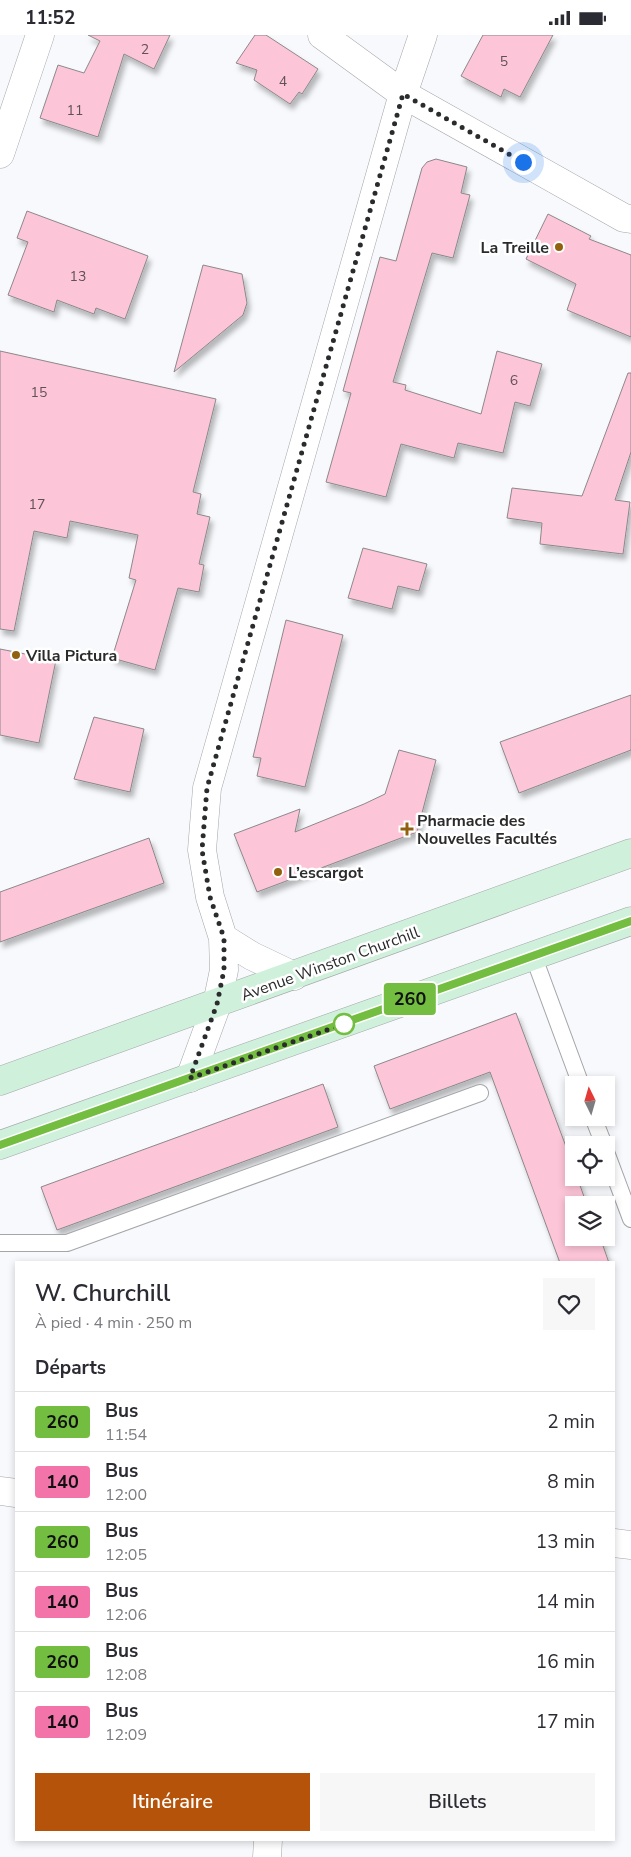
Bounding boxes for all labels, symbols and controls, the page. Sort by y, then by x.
text: 11:52 [25,5,75,31]
house number: 2 [141,40,149,59]
house number: 5 [500,52,508,71]
house number: 4 [279,72,287,91]
house number: 11 [67,101,83,120]
your location [511,150,536,175]
place label: La Treille [481,237,549,259]
marker: La Treille [553,241,565,253]
house number: 13 [70,267,86,286]
house number: 6 [510,371,518,390]
house number: 15 [31,383,47,402]
house number: 17 [29,495,45,514]
place label: Villa Pictura [25,645,117,667]
marker: Villa Pictura [10,649,22,661]
place label: Pharmacie des Nouvelles Facultés [417,810,557,850]
marker: Pharmacie des Nouvelles Facultés [401,823,413,835]
place label: L’escargot [288,862,364,884]
marker: L’escargot [272,866,284,878]
street label: Avenue Winston Churchill [238,921,423,1006]
line badge: 260 [381,983,439,1015]
text: 260 [394,987,426,1011]
unlabelled marker [333,1013,355,1035]
north arrow [565,1076,615,1126]
map controls [565,1076,615,1246]
button: locate [565,1136,615,1186]
button: layers [565,1196,615,1246]
text: W. Churchill [35,1277,170,1309]
button: heart [543,1278,595,1330]
text: À pied · 4 min · 250 m [35,1312,192,1334]
text: Départs [35,1355,106,1381]
text: Bus [105,1398,138,1424]
text: 2 min [547,1409,595,1435]
text: 260 [46,1410,79,1434]
text: 11:54 [105,1424,147,1446]
text: Bus [105,1458,138,1484]
text: 8 min [547,1469,595,1495]
text: 140 [46,1470,79,1494]
text: 12:00 [105,1484,147,1506]
text: Bus [105,1518,138,1544]
text: 13 min [536,1529,595,1555]
text: 260 [46,1530,79,1554]
text: 12:05 [105,1544,147,1566]
text: Bus [105,1578,138,1604]
text: 14 min [536,1589,595,1615]
text: 140 [46,1590,79,1614]
text: 12:06 [105,1604,147,1626]
text: Bus [105,1638,138,1664]
text: 16 min [536,1649,595,1675]
text: 260 [46,1650,79,1674]
text: 12:08 [105,1664,147,1686]
text: Bus [105,1698,138,1724]
text: 17 min [536,1709,595,1735]
text: 140 [46,1710,79,1734]
text: 12:09 [105,1724,147,1746]
button: Itinéraire [35,1773,310,1831]
button: Billets [320,1773,595,1831]

